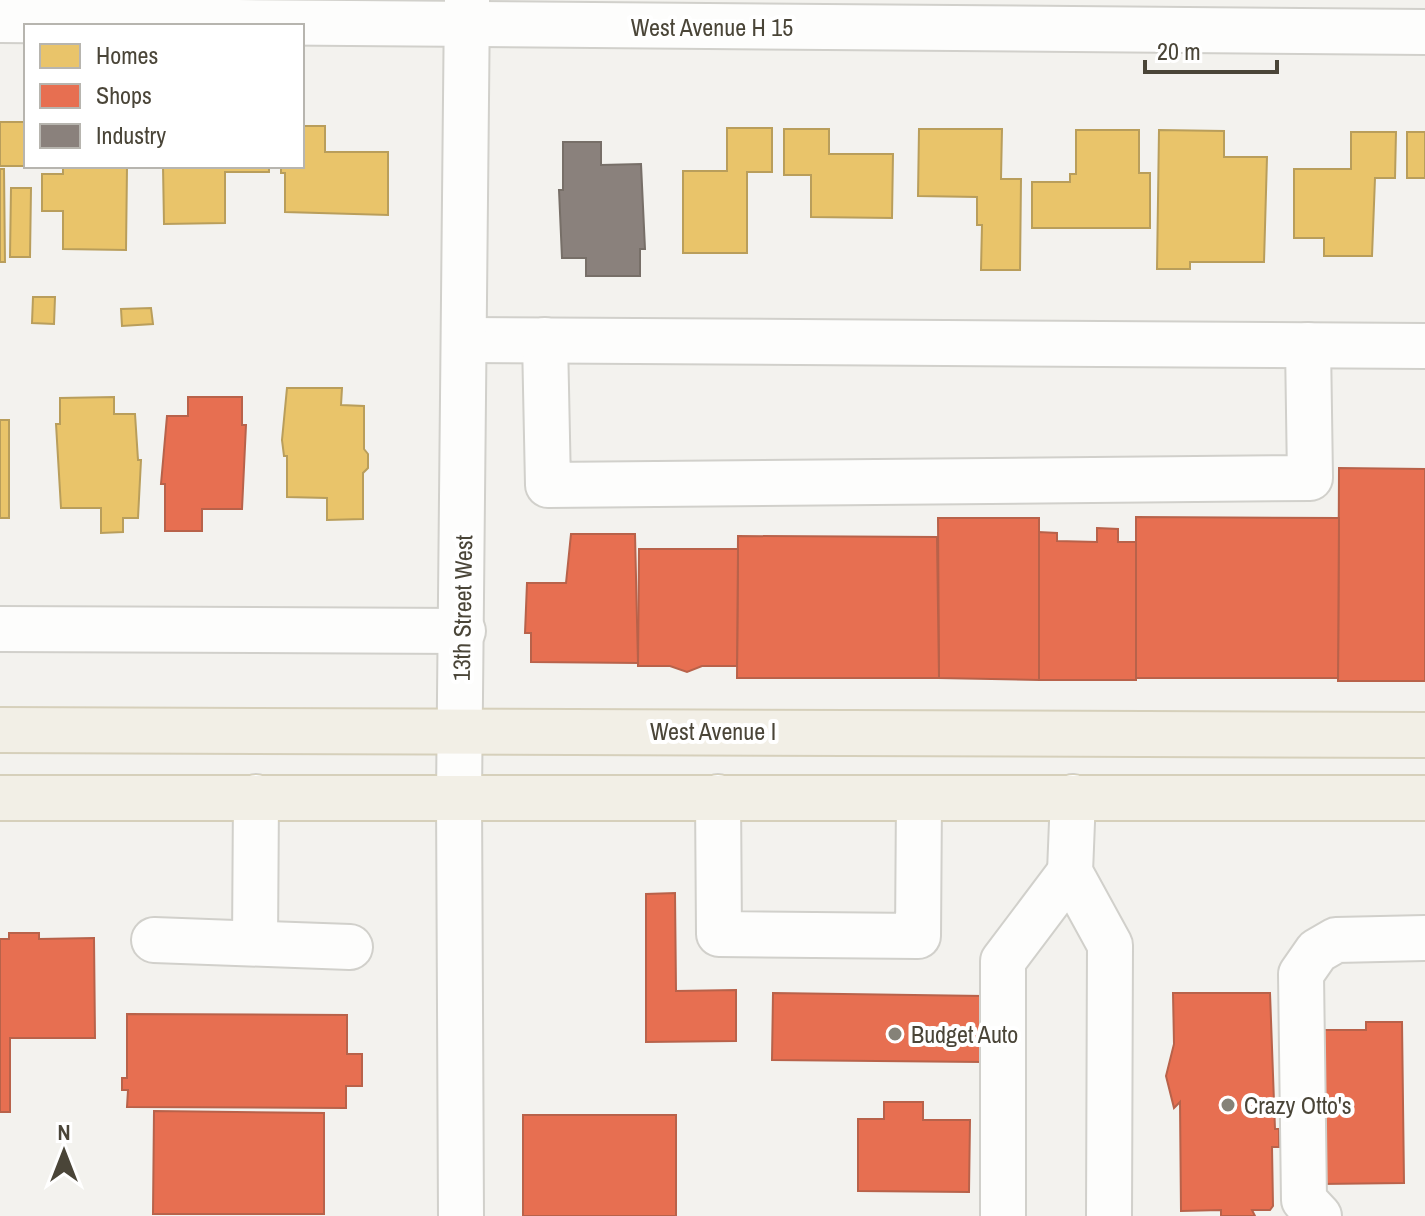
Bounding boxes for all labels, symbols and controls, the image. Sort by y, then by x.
street label: West Avenue H 15 [631,11,793,43]
legend [24,24,304,168]
scale bar [1145,24,1277,74]
text: 20 m [1157,35,1201,67]
text: Homes [96,39,158,71]
text: Shops [96,79,152,111]
text: Industry [96,119,166,151]
street label: 13th Street West [445,534,479,681]
street label: West Avenue I [650,715,776,747]
place label: Budget Auto [911,1018,1018,1050]
marker: Budget Auto [886,1025,904,1043]
place label: Crazy Otto's [1244,1089,1352,1121]
marker: Crazy Otto's [1219,1096,1237,1114]
north arrow [24,1112,104,1192]
text: N [57,1117,71,1147]

